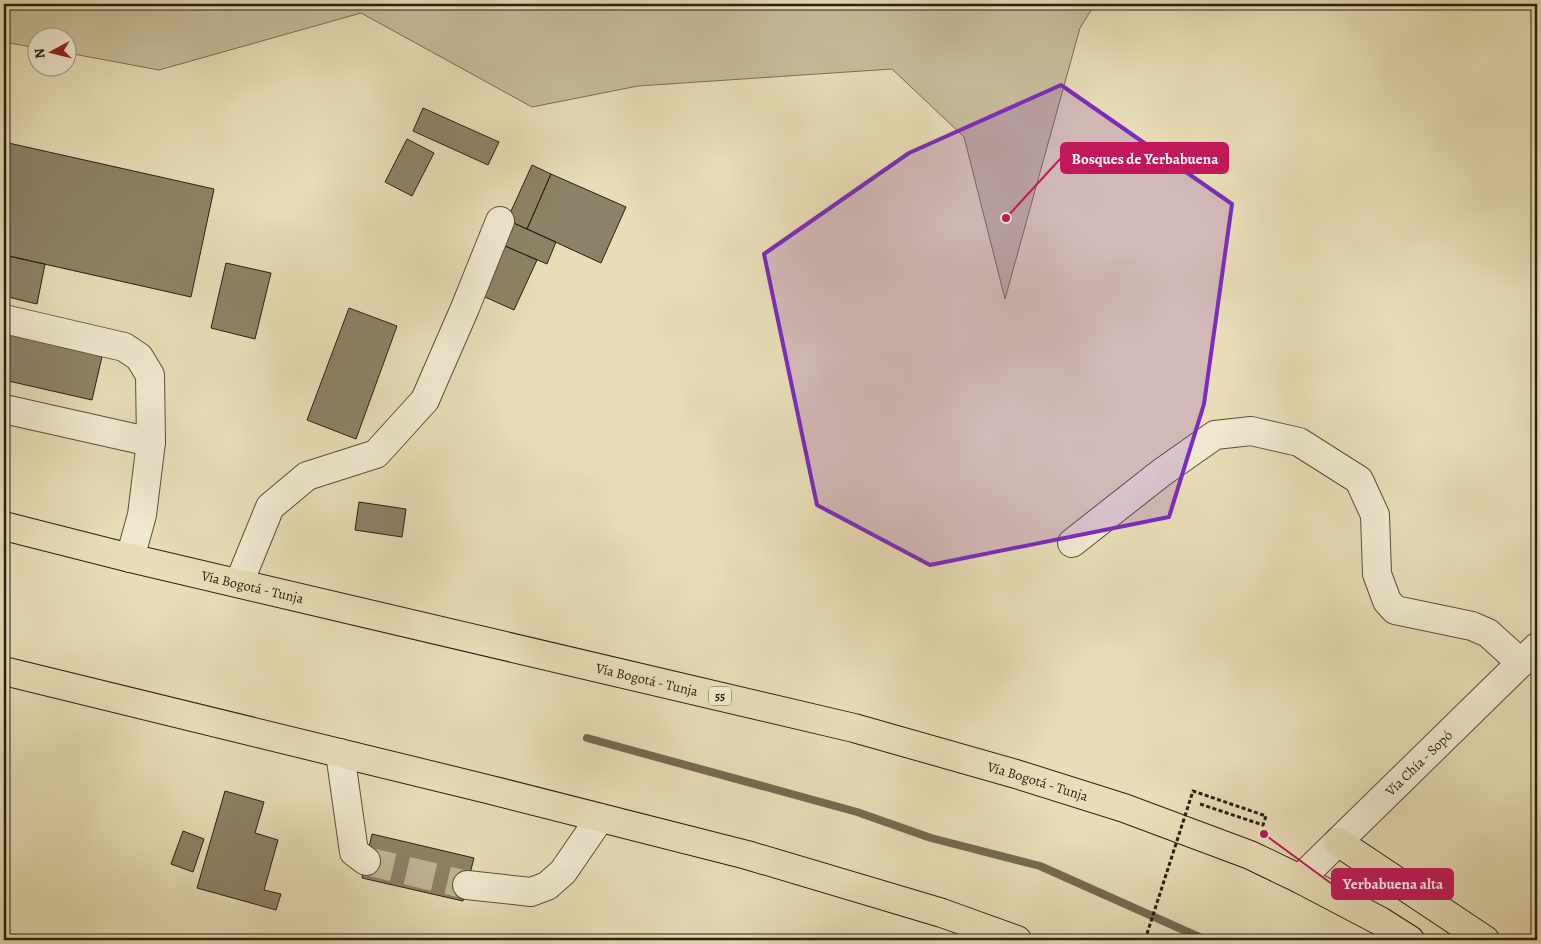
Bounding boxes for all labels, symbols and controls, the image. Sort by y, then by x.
north arrow [28,28,78,78]
text: N [30,47,50,60]
callout: Bosques de Yerbabuena [1061,143,1228,173]
text: Bosques de Yerbabuena [1072,149,1219,169]
street label: Vía Bogotá - Tunja [199,565,306,608]
street label: Vía Bogotá - Tunja [593,658,700,701]
road number: 55 [709,686,731,706]
street label: Vía Chía - Sopó [1380,726,1456,801]
street label: Vía Bogotá - Tunja [984,757,1091,806]
callout: Yerbabuena alta [1332,869,1453,899]
text: Yerbabuena alta [1342,874,1444,894]

